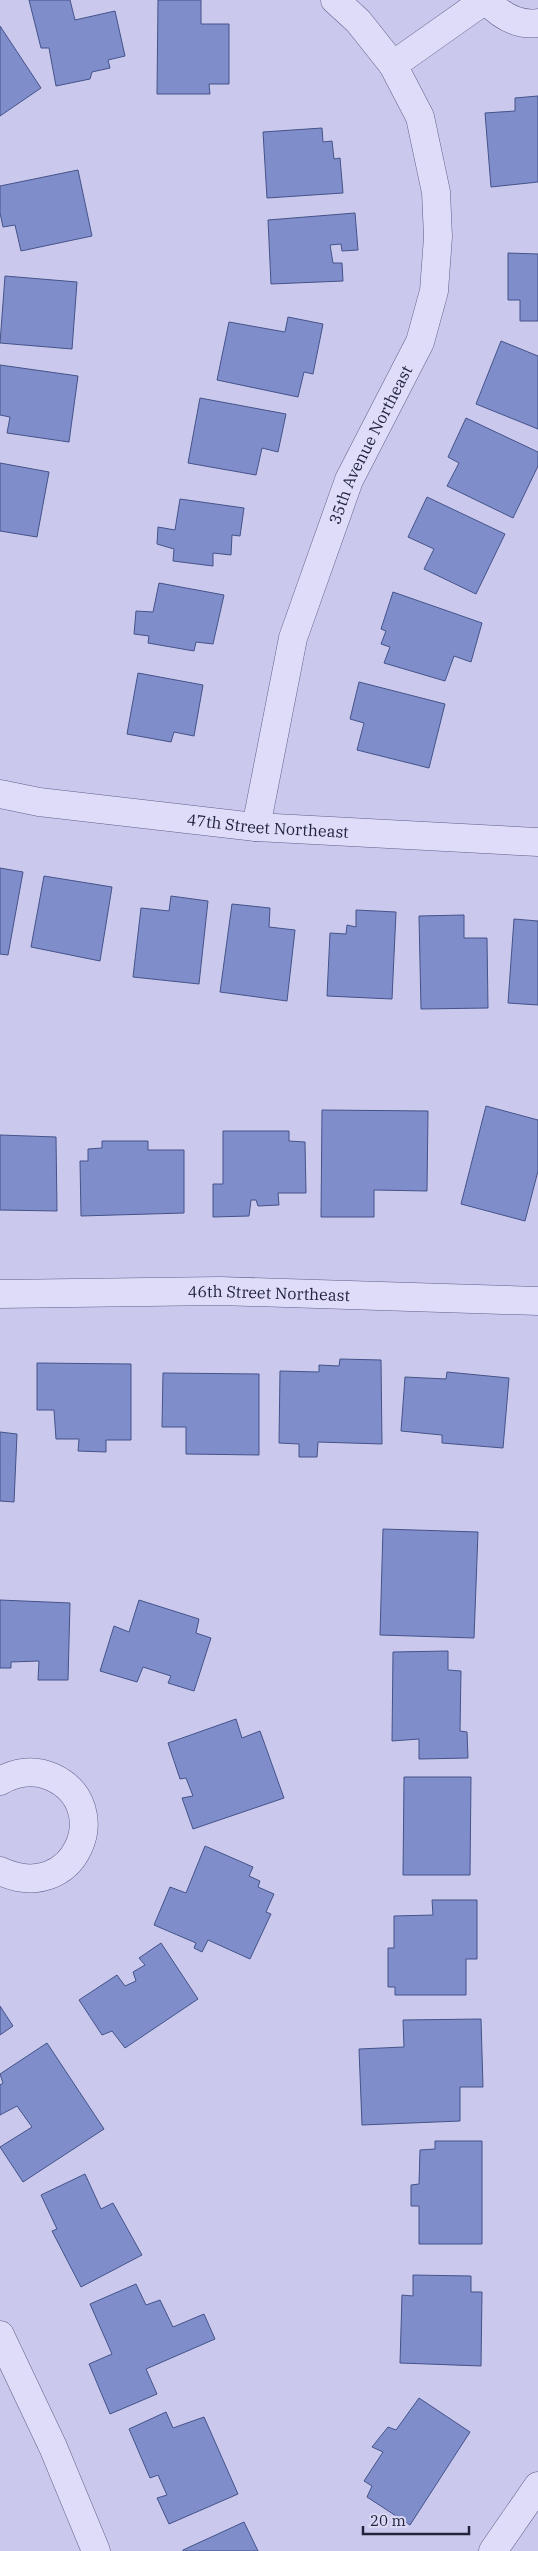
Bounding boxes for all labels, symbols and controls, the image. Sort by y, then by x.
street label: 35th Avenue Northeast [324,362,416,527]
street label: 47th Street Northeast [186,809,350,842]
street label: 46th Street Northeast [188,1281,351,1305]
scale bar [363,2504,469,2536]
text: 20 m [370,2511,406,2530]

